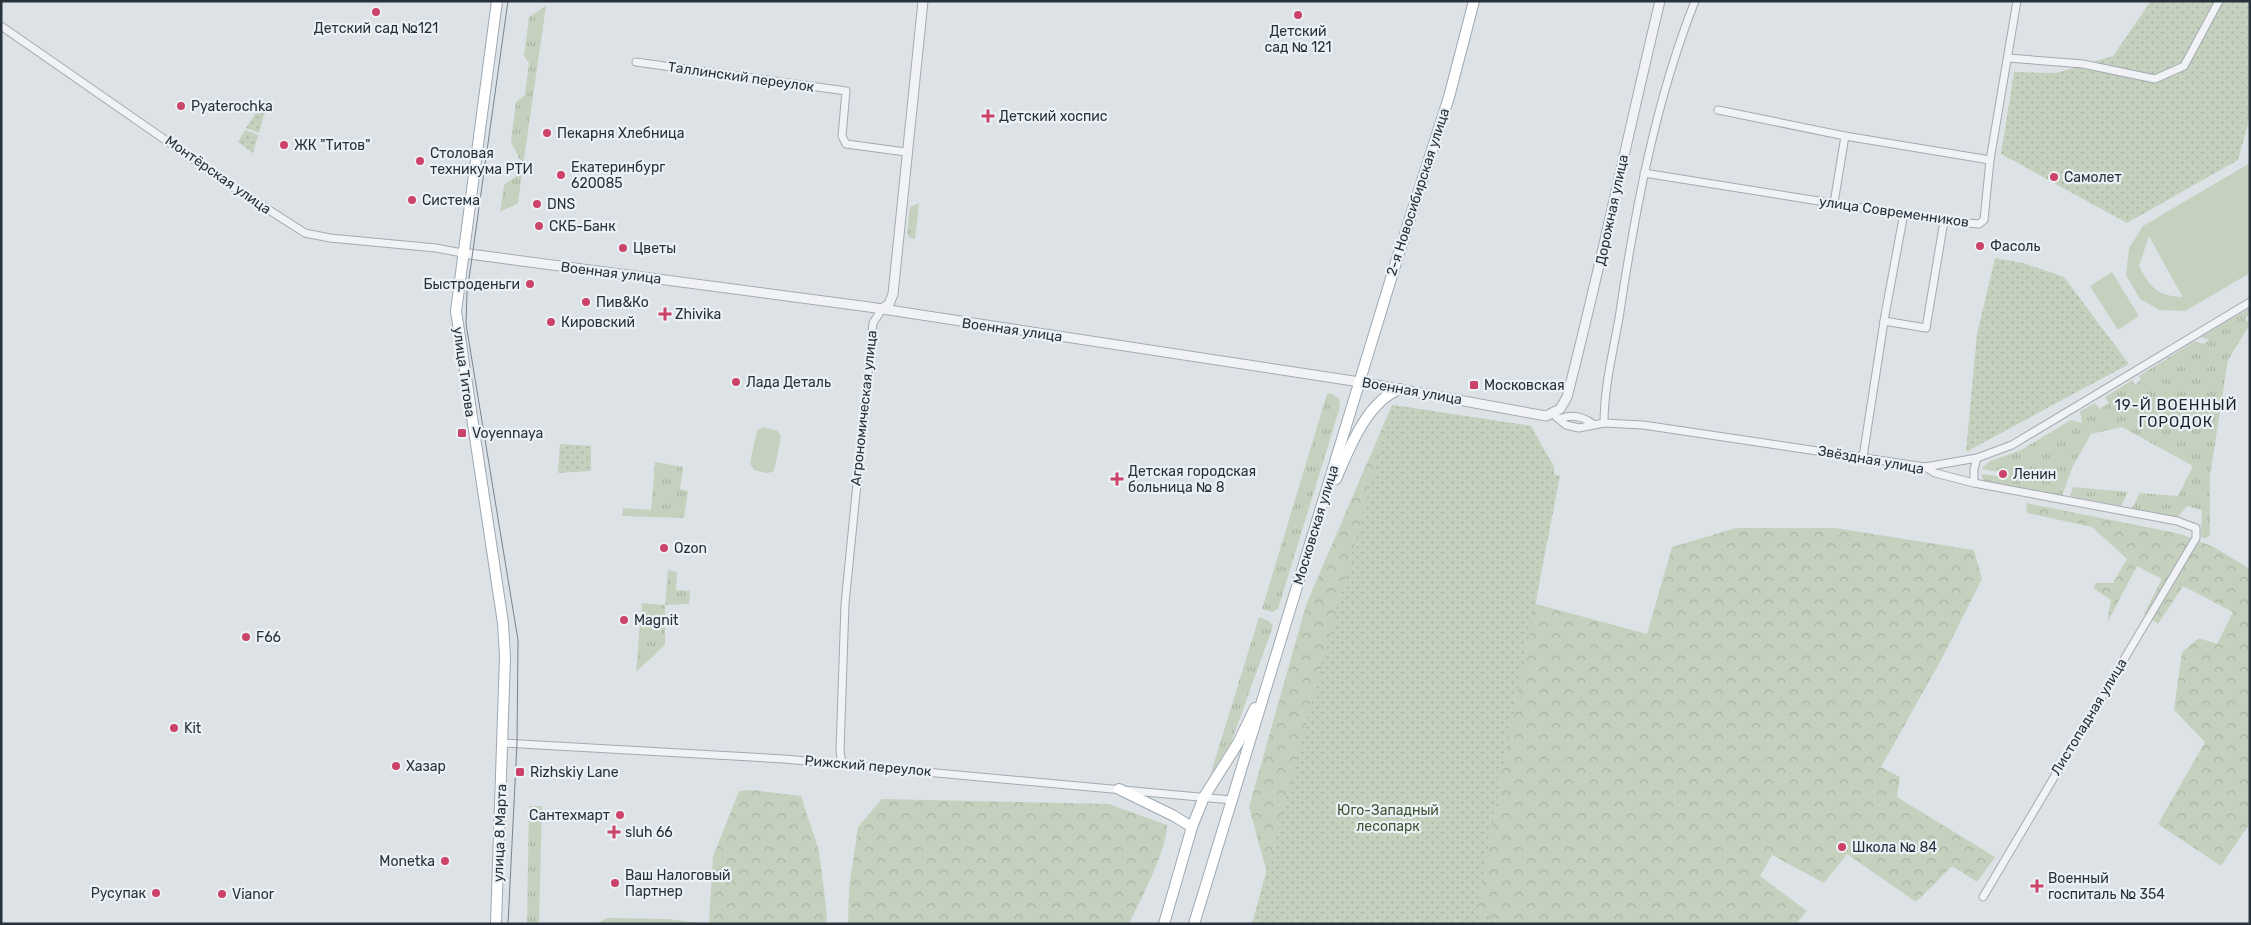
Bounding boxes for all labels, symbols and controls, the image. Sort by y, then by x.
marker: Детский сад №121 [370,6,382,18]
marker: Детский сад № 121 [1292,9,1304,21]
place label: Детский сад №121 [314,20,438,37]
place label: Детский сад № 121 [1264,23,1332,56]
street label: Таллинский переулок [667,58,816,96]
place label: Pyaterochka [191,98,273,115]
marker: Pyaterochka [175,100,187,112]
street label: 2-я Новосибирская улица [1383,106,1453,278]
place label: Детский хоспис [999,108,1108,125]
marker: Детский хоспис [981,109,995,123]
place label: Пекарня Хлебница [557,125,684,142]
marker: Пекарня Хлебница [541,127,553,139]
street label: Монтёрская улица [162,132,274,218]
place label: ЖК "Титов" [294,137,370,154]
marker: ЖК "Титов" [278,139,290,151]
place label: Столовая техникума РТИ [430,145,533,178]
street label: Дорожная улица [1592,153,1632,267]
marker: Столовая техникума РТИ [414,155,426,167]
place label: Екатеринбург 620085 [571,159,665,192]
marker: Екатеринбург 620085 [555,169,567,181]
place label: Самолет [2064,169,2122,186]
marker: Самолет [2048,171,2060,183]
place label: Система [422,192,480,209]
street label: улица Современников [1818,193,1970,231]
marker: Система [406,194,418,206]
place label: DNS [547,196,575,213]
marker: DNS [531,198,543,210]
place label: СКБ-Банк [549,218,616,235]
marker: СКБ-Банк [533,220,545,232]
place label: Фасоль [1990,238,2040,255]
place label: Цветы [633,240,676,257]
marker: Фасоль [1974,240,1986,252]
marker: Цветы [617,242,629,254]
street label: Военная улица [560,258,662,288]
place label: Быстроденьги [424,276,520,293]
marker: Быстроденьги [524,278,536,290]
place label: Пив&Ко [596,294,649,311]
marker: Пив&Ко [580,296,592,308]
place label: Zhivika [675,306,721,323]
marker: Zhivika [659,308,671,320]
place label: Кировский [561,314,635,331]
street label: Военная улица [961,315,1063,345]
marker: Кировский [545,316,557,328]
street label: улица Титова [449,326,479,418]
street label: Агрономическая улица [847,329,881,487]
place label: Лада Деталь [746,374,831,391]
street label: Военная улица [1361,374,1463,408]
marker: Лада Деталь [730,376,742,388]
place label: Московская [1484,377,1565,394]
marker: Московская [1468,379,1480,391]
district label: 19-Й ВОЕННЫЙ ГОРОДОК [2114,396,2238,431]
place label: Voyennaya [472,425,543,442]
marker: Voyennaya [456,427,468,439]
street label: Звёздная улица [1817,442,1925,478]
place label: Детская городская больница № 8 [1128,463,1256,496]
street label: Московская улица [1290,463,1342,587]
place label: Ленин [2013,466,2056,483]
marker: Ленин [1997,468,2009,480]
marker: Детская городская больница № 8 [1110,472,1124,486]
place label: Ozon [674,540,707,557]
marker: Ozon [658,542,670,554]
place label: Magnit [634,612,679,629]
marker: Magnit [618,614,630,626]
place label: F66 [256,629,281,646]
marker: F66 [240,631,252,643]
street label: Листопадная улица [2047,655,2131,779]
place label: Kit [184,720,202,737]
marker: Kit [168,722,180,734]
street label: Рижский переулок [804,752,933,780]
place label: Хазар [406,758,446,775]
marker: Хазар [390,760,402,772]
place label: Rizhskiy Lane [530,764,619,781]
marker: Rizhskiy Lane [514,766,526,778]
street label: улица 8 Марта [490,784,510,882]
park label: Юго-Западный лесопарк [1337,802,1439,835]
place label: Сантехмарт [529,807,610,824]
marker: Сантехмарт [614,809,626,821]
place label: sluh 66 [625,824,673,841]
marker: sluh 66 [607,825,621,839]
place label: Школа № 84 [1852,839,1937,856]
marker: Школа № 84 [1836,841,1848,853]
place label: Monetka [379,853,435,870]
marker: Monetka [439,855,451,867]
place label: Ваш Налоговый Партнер [625,867,731,900]
place label: Военный госпиталь № 354 [2048,870,2165,903]
marker: Ваш Налоговый Партнер [609,877,621,889]
marker: Военный госпиталь № 354 [2030,879,2044,893]
place label: Русупак [91,885,146,902]
place label: Vianor [232,886,275,903]
marker: Русупак [150,887,162,899]
marker: Vianor [216,888,228,900]

